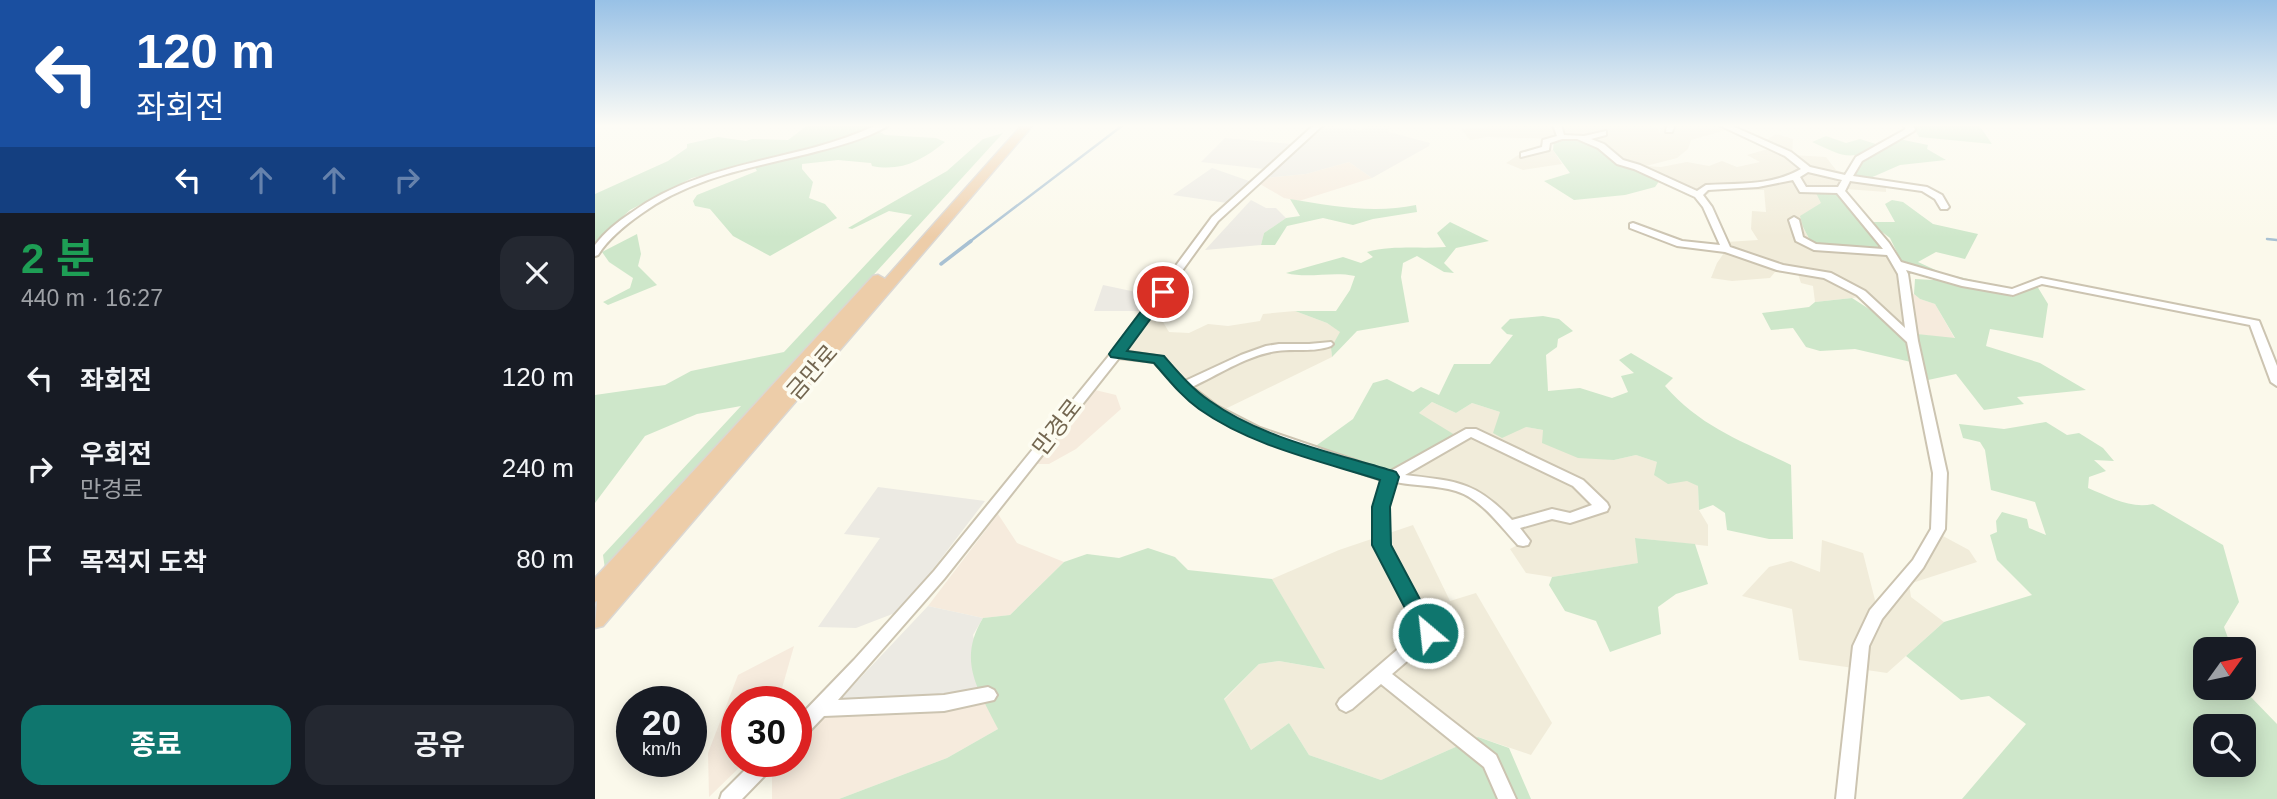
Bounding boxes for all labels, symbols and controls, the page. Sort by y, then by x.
text: 120 m [136,24,275,78]
icon: left [21,28,112,119]
text: 좌회전 [136,89,224,125]
icon: left [169,161,207,199]
icon: ahead [242,161,280,199]
icon: ahead [315,161,353,199]
icon: right [388,161,426,199]
text: 2 분 [21,235,95,282]
button: close [500,236,574,310]
pin [1133,262,1193,322]
icon: arrive [1144,273,1182,311]
text: 440 m · 16:27 [21,285,163,311]
street label: 금만로 [781,340,843,404]
icon: left [21,359,59,397]
text: 120 m [502,362,574,392]
text: 좌회전 [80,365,152,395]
street label: 만경로 [1027,394,1087,460]
text: 우회전 [80,439,152,469]
icon: right [21,450,59,488]
text: 240 m [502,453,574,483]
text: 만경로 [80,476,143,502]
icon: arrive [21,541,59,579]
text: 80 m [516,544,574,574]
text: 목적지 도착 [80,547,207,577]
position arrow [1391,596,1465,670]
north arrow [2193,637,2256,700]
map controls [2193,637,2256,777]
speed limit sign: 30 [721,686,812,777]
text: 20 [642,703,681,742]
button: 종료 [21,705,291,785]
button: 공유 [305,705,574,785]
button: search [2193,714,2256,777]
text: km/h [642,739,681,759]

